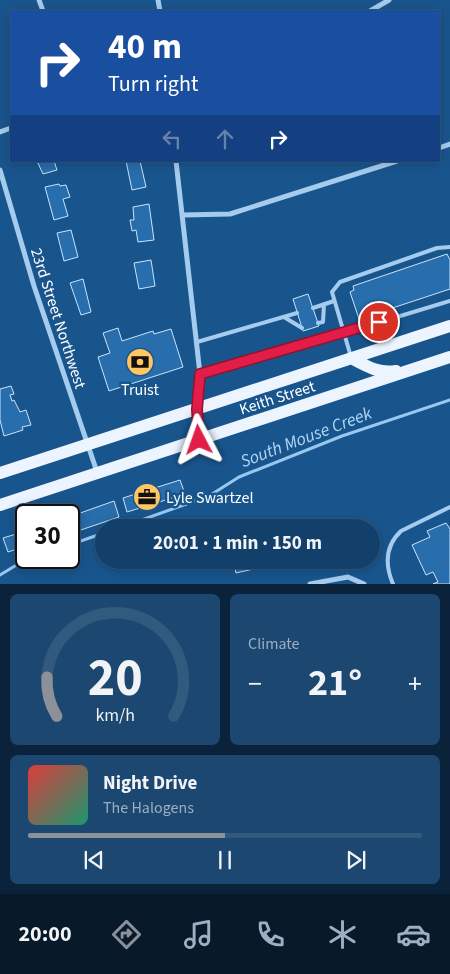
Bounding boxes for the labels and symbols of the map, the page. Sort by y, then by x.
street label: 23rd Street Northwest [25,245,91,392]
pin [358,301,400,343]
bank icon: Truist [125,347,155,377]
street label: Keith Street [237,375,319,421]
place label: Truist [121,379,159,401]
water label: South Mouse Creek [237,401,376,474]
position arrow [172,413,224,465]
office icon: Lyle Swartzel [132,482,162,512]
place label: Lyle Swartzel [166,487,253,509]
speed limit sign: 30 [15,504,80,569]

